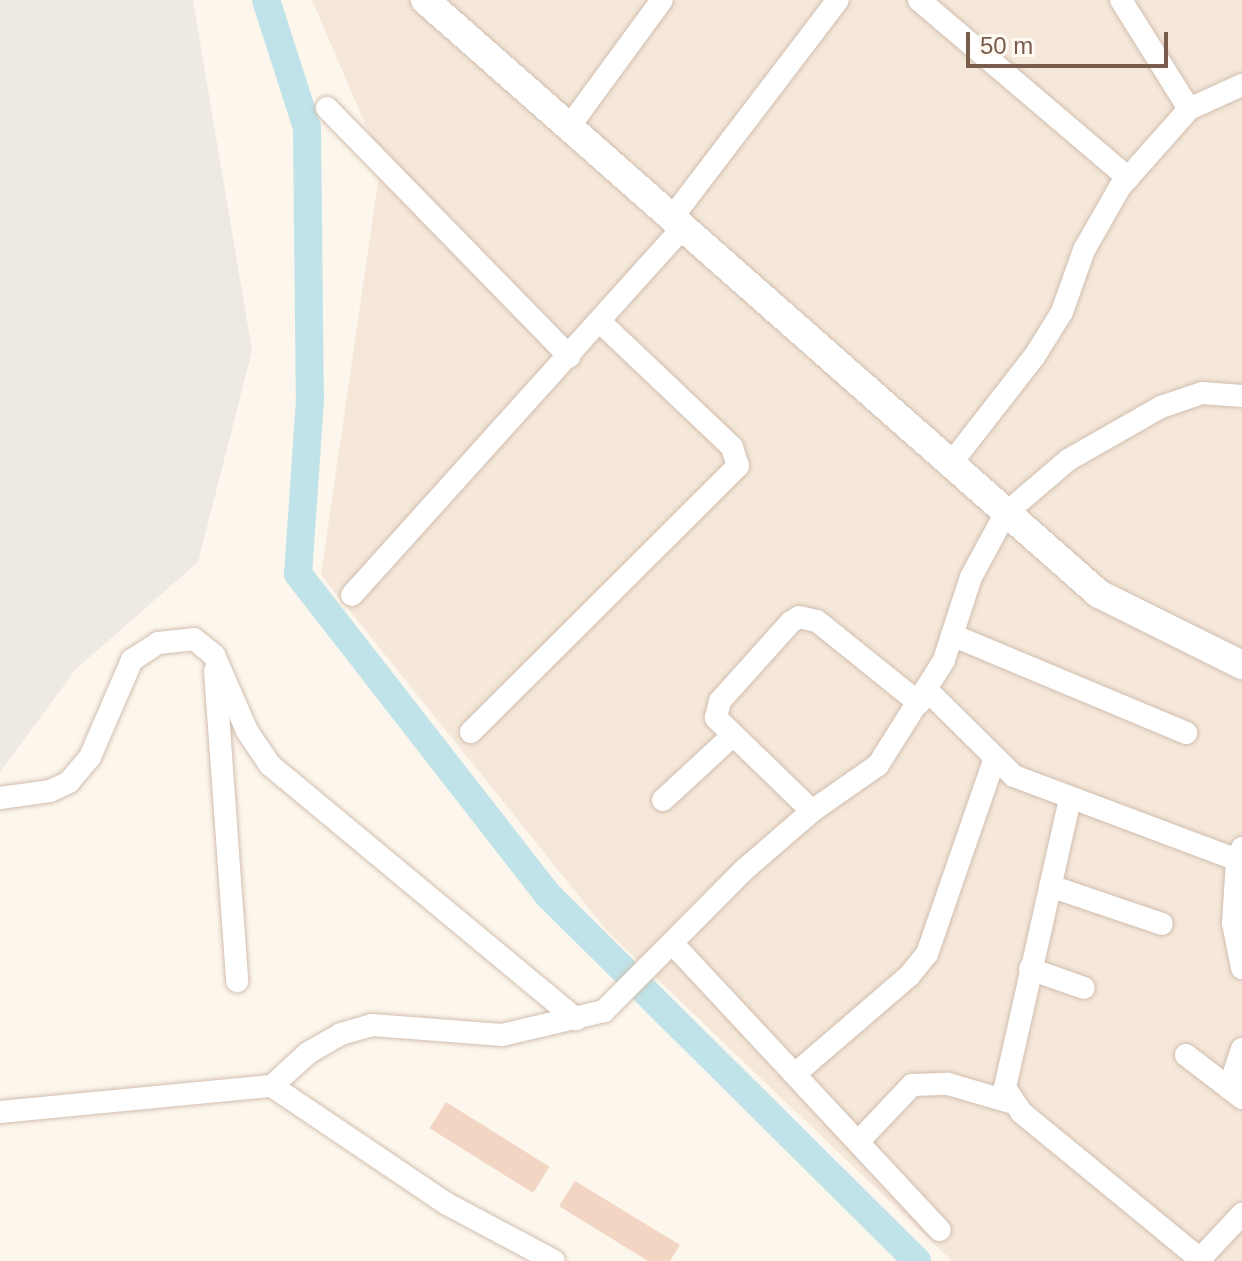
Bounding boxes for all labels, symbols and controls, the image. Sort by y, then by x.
scale bar [970,16,1172,66]
text: 50 m [980,32,1033,59]

